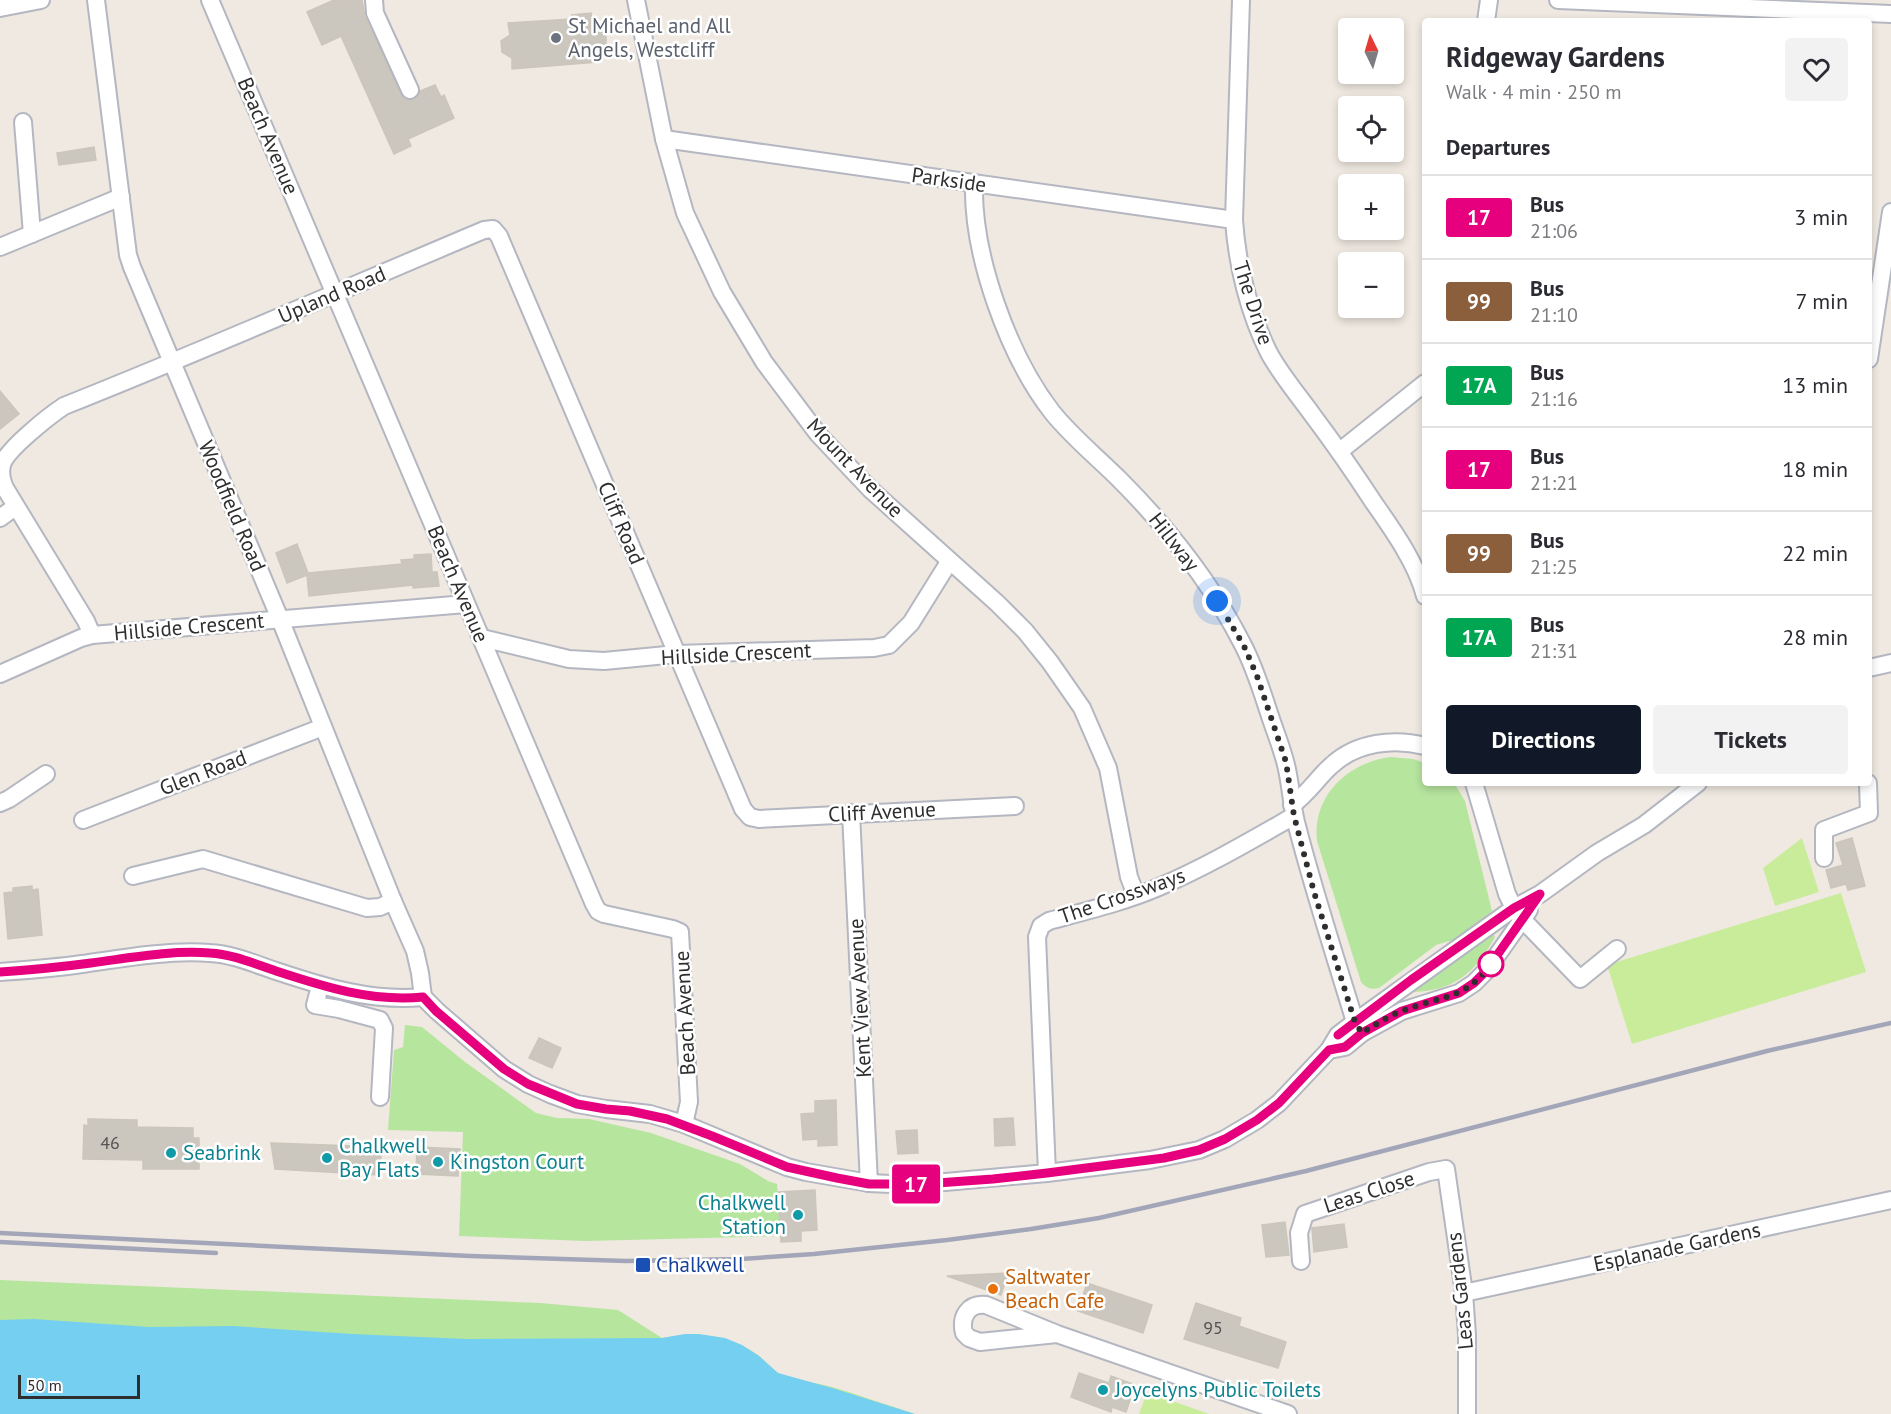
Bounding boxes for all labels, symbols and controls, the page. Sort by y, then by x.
place label: St Michael and All Angels, Westcliff [568,12,731,63]
north arrow [1338,18,1404,84]
map controls [1338,18,1404,318]
marker: St Michael and All Angels, Westcliff [549,31,563,45]
text: Ridgeway Gardens [1446,38,1665,75]
button: heart [1785,38,1848,101]
street label: Beach Avenue [232,73,305,199]
text: Walk · 4 min · 250 m [1446,79,1622,105]
button: locate [1338,96,1404,162]
text: Departures [1446,133,1550,161]
street label: Parkside [910,161,988,198]
button: + [1338,174,1404,240]
text: Bus [1530,190,1564,218]
text: 3 min [1794,203,1848,231]
text: 17 [1467,204,1491,231]
text: 21:06 [1530,218,1578,244]
button: − [1338,252,1404,318]
street label: The Drive [1227,258,1280,348]
street label: Upland Road [274,260,390,329]
text: Bus [1530,274,1564,302]
text: 7 min [1796,287,1848,315]
text: 99 [1467,288,1491,315]
text: 21:10 [1530,302,1578,328]
text: Bus [1530,358,1564,386]
text: 13 min [1782,371,1848,399]
text: 17A [1461,372,1497,399]
text: 21:16 [1530,386,1578,412]
street label: Mount Avenue [801,412,910,523]
street label: Woodfield Road [193,436,272,575]
text: Bus [1530,442,1564,470]
text: 18 min [1782,455,1848,483]
text: 17 [1467,456,1491,483]
text: 21:21 [1530,470,1578,496]
street label: Cliff Road [592,477,651,568]
street label: Hillway [1143,507,1206,577]
street label: Beach Avenue [422,521,495,647]
text: Bus [1530,526,1564,554]
text: 22 min [1782,539,1848,567]
text: 99 [1467,540,1491,567]
text: 21:25 [1530,554,1578,580]
your location [1202,586,1232,616]
street label: Hillside Crescent [113,606,265,647]
text: Bus [1530,610,1564,638]
text: 28 min [1782,623,1848,651]
text: 17A [1461,624,1497,651]
street label: Hillside Crescent [660,636,812,671]
text: 21:31 [1530,638,1578,664]
button: Directions [1446,705,1641,774]
button: Tickets [1653,705,1848,774]
street label: Glen Road [155,744,250,801]
street label: Cliff Avenue [828,795,936,828]
street label: The Crossways [1055,861,1188,930]
street label: Kent View Avenue [842,918,877,1078]
street label: Beach Avenue [668,950,701,1076]
unlabelled marker [1478,951,1504,977]
house number: 46 [100,1131,120,1154]
place label: Chalkwell Bay Flats [339,1132,427,1183]
place label: Seabrink [183,1139,261,1166]
marker: Seabrink [164,1146,178,1160]
place label: Kingston Court [450,1148,584,1175]
marker: Chalkwell Bay Flats [320,1151,334,1165]
marker: Kingston Court [431,1155,445,1169]
line badge: 17 [889,1164,943,1204]
street label: Leas Close [1320,1164,1418,1219]
text: 17 [904,1171,928,1198]
place label: Chalkwell Station [698,1189,786,1240]
marker: Chalkwell Station [791,1208,805,1222]
street label: Esplanade Gardens [1591,1216,1763,1277]
street label: Leas Gardens [1440,1231,1479,1351]
place label: Chalkwell [656,1251,744,1278]
marker: Chalkwell [634,1256,652,1274]
place label: Saltwater Beach Cafe [1005,1263,1104,1314]
marker: Saltwater Beach Cafe [986,1282,1000,1296]
house number: 95 [1203,1316,1223,1339]
scale bar [18,1372,140,1400]
text: 50 m [27,1375,62,1395]
place label: Joycelyns Public Toilets [1114,1376,1321,1403]
marker: Joycelyns Public Toilets [1096,1383,1110,1397]

